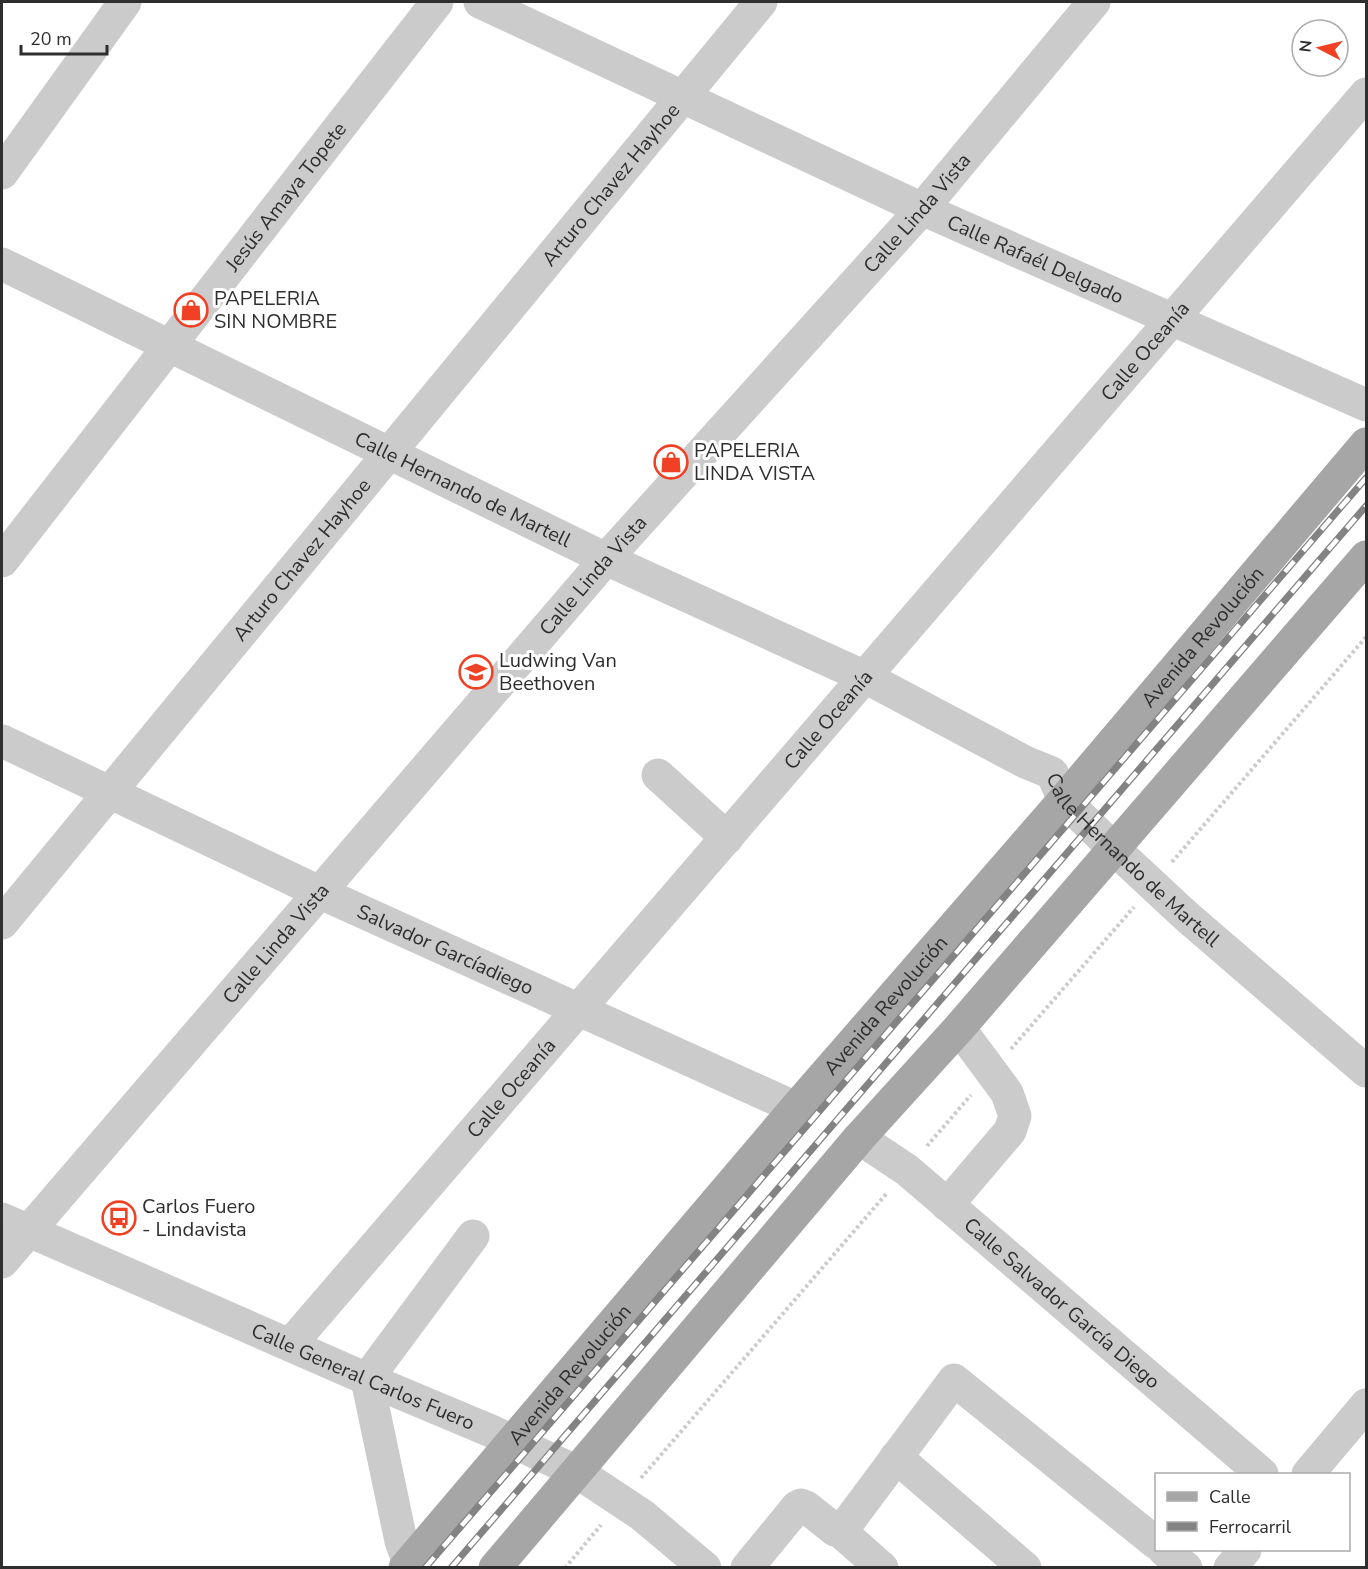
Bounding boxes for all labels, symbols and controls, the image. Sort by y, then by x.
scale bar [21,18,106,56]
north arrow [1290,18,1350,78]
text: 20 m [30,27,72,51]
text: N [1294,39,1318,54]
street label: Arturo Chavez Hayhoe [536,98,686,272]
street label: Jesús Amaya Topete [219,116,353,278]
street label: Calle Linda Vista [857,147,977,279]
street label: Calle Rafaél Delgado [943,209,1128,310]
place label: PAPELERIA SIN NOMBRE [214,285,337,335]
shop icon: PAPELERIA SIN NOMBRE [173,292,209,328]
street label: Calle Oceanía [1095,296,1196,407]
street label: Calle Hernando de Martell [350,425,576,554]
place label: PAPELERIA LINDA VISTA [694,437,816,487]
shop icon: PAPELERIA LINDA VISTA [653,444,689,480]
street label: Arturo Chavez Hayhoe [227,473,377,647]
street label: Calle Linda Vista [533,510,653,641]
street label: Avenida Revolución [1135,561,1270,713]
place label: Ludwing Van Beethoven [499,647,617,697]
school or university icon: Ludwing Van Beethoven [458,654,494,690]
street label: Calle Oceanía [778,664,879,776]
street label: Calle Hernando de Martell [1040,769,1226,953]
street label: Calle Linda Vista [217,878,336,1010]
street label: Salvador Garcíadiego [353,898,538,1001]
street label: Avenida Revolución [818,930,954,1081]
street label: Calle Oceanía [461,1033,562,1144]
place label: Carlos Fuero - Lindavista [142,1193,255,1243]
bus stop icon: Carlos Fuero - Lindavista [101,1200,137,1236]
street label: Calle Salvador García Diego [958,1212,1166,1395]
street label: Avenida Revolución [502,1299,637,1451]
street label: Calle General Carlos Fuero [247,1317,479,1437]
legend [1155,1473,1350,1551]
text: Calle [1209,1485,1251,1509]
text: Ferrocarril [1209,1515,1292,1539]

